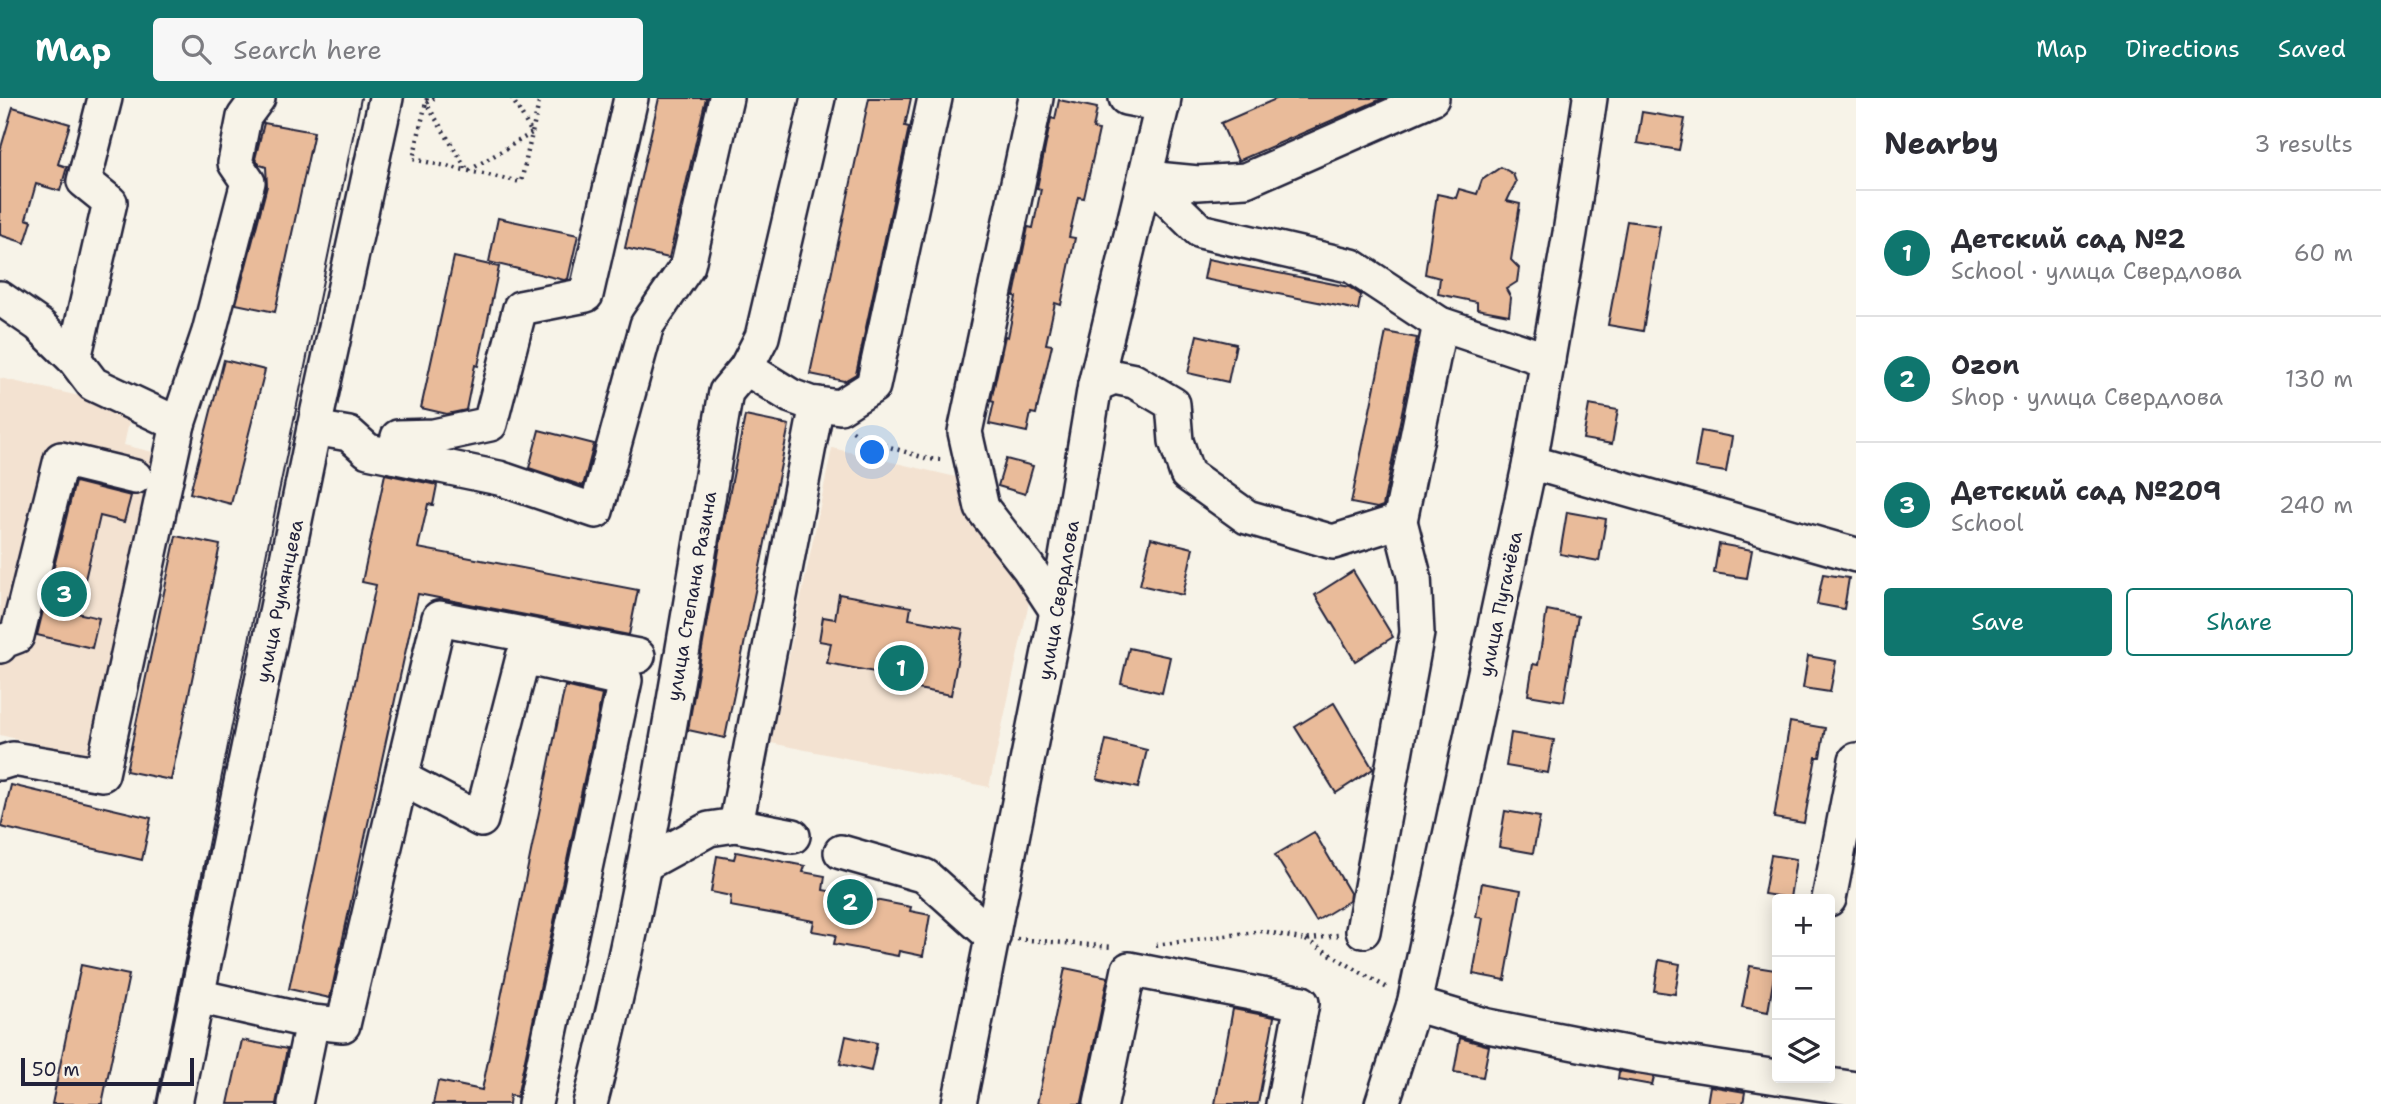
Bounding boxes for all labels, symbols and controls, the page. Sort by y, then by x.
search box [153,18,643,81]
text: Map [35,27,111,72]
icon: search [177,30,215,68]
text: Search here [233,32,382,67]
text: Map [2036,33,2087,65]
text: Directions [2125,33,2240,65]
text: Saved [2278,33,2346,65]
text: Nearby [1884,123,1999,164]
text: 3 results [2254,129,2353,159]
text: Детский сад №2 [1951,221,2186,256]
text: 1 [1902,238,1912,268]
text: 60 m [2294,238,2353,268]
text: School · улица Свердлова [1951,256,2242,286]
text: Ozon [1951,347,2020,382]
text: 2 [1899,364,1915,394]
text: 130 m [2285,364,2353,394]
text: Shop · улица Свердлова [1951,382,2223,412]
your location [855,435,889,469]
text: Детский сад №209 [1951,473,2221,508]
street label: улица Степана Разина [661,489,722,703]
text: 3 [1899,490,1915,520]
text: 240 m [2279,490,2353,520]
text: School [1951,508,2023,538]
street label: улица Румянцева [250,517,309,685]
street label: улица Свердлова [1032,518,1085,682]
street label: улица Пугачёва [1473,529,1528,679]
pin: 3 [41,568,87,620]
button: Save [1884,588,2112,656]
button: Share [2126,588,2353,656]
pin: 1 [878,642,924,694]
pin: 2 [827,876,873,928]
map controls [1772,894,1835,1083]
button: + [1772,894,1835,957]
button: − [1772,957,1835,1020]
button: layers [1772,1020,1835,1083]
scale bar [21,1055,194,1087]
text: 50 m [32,1057,80,1082]

